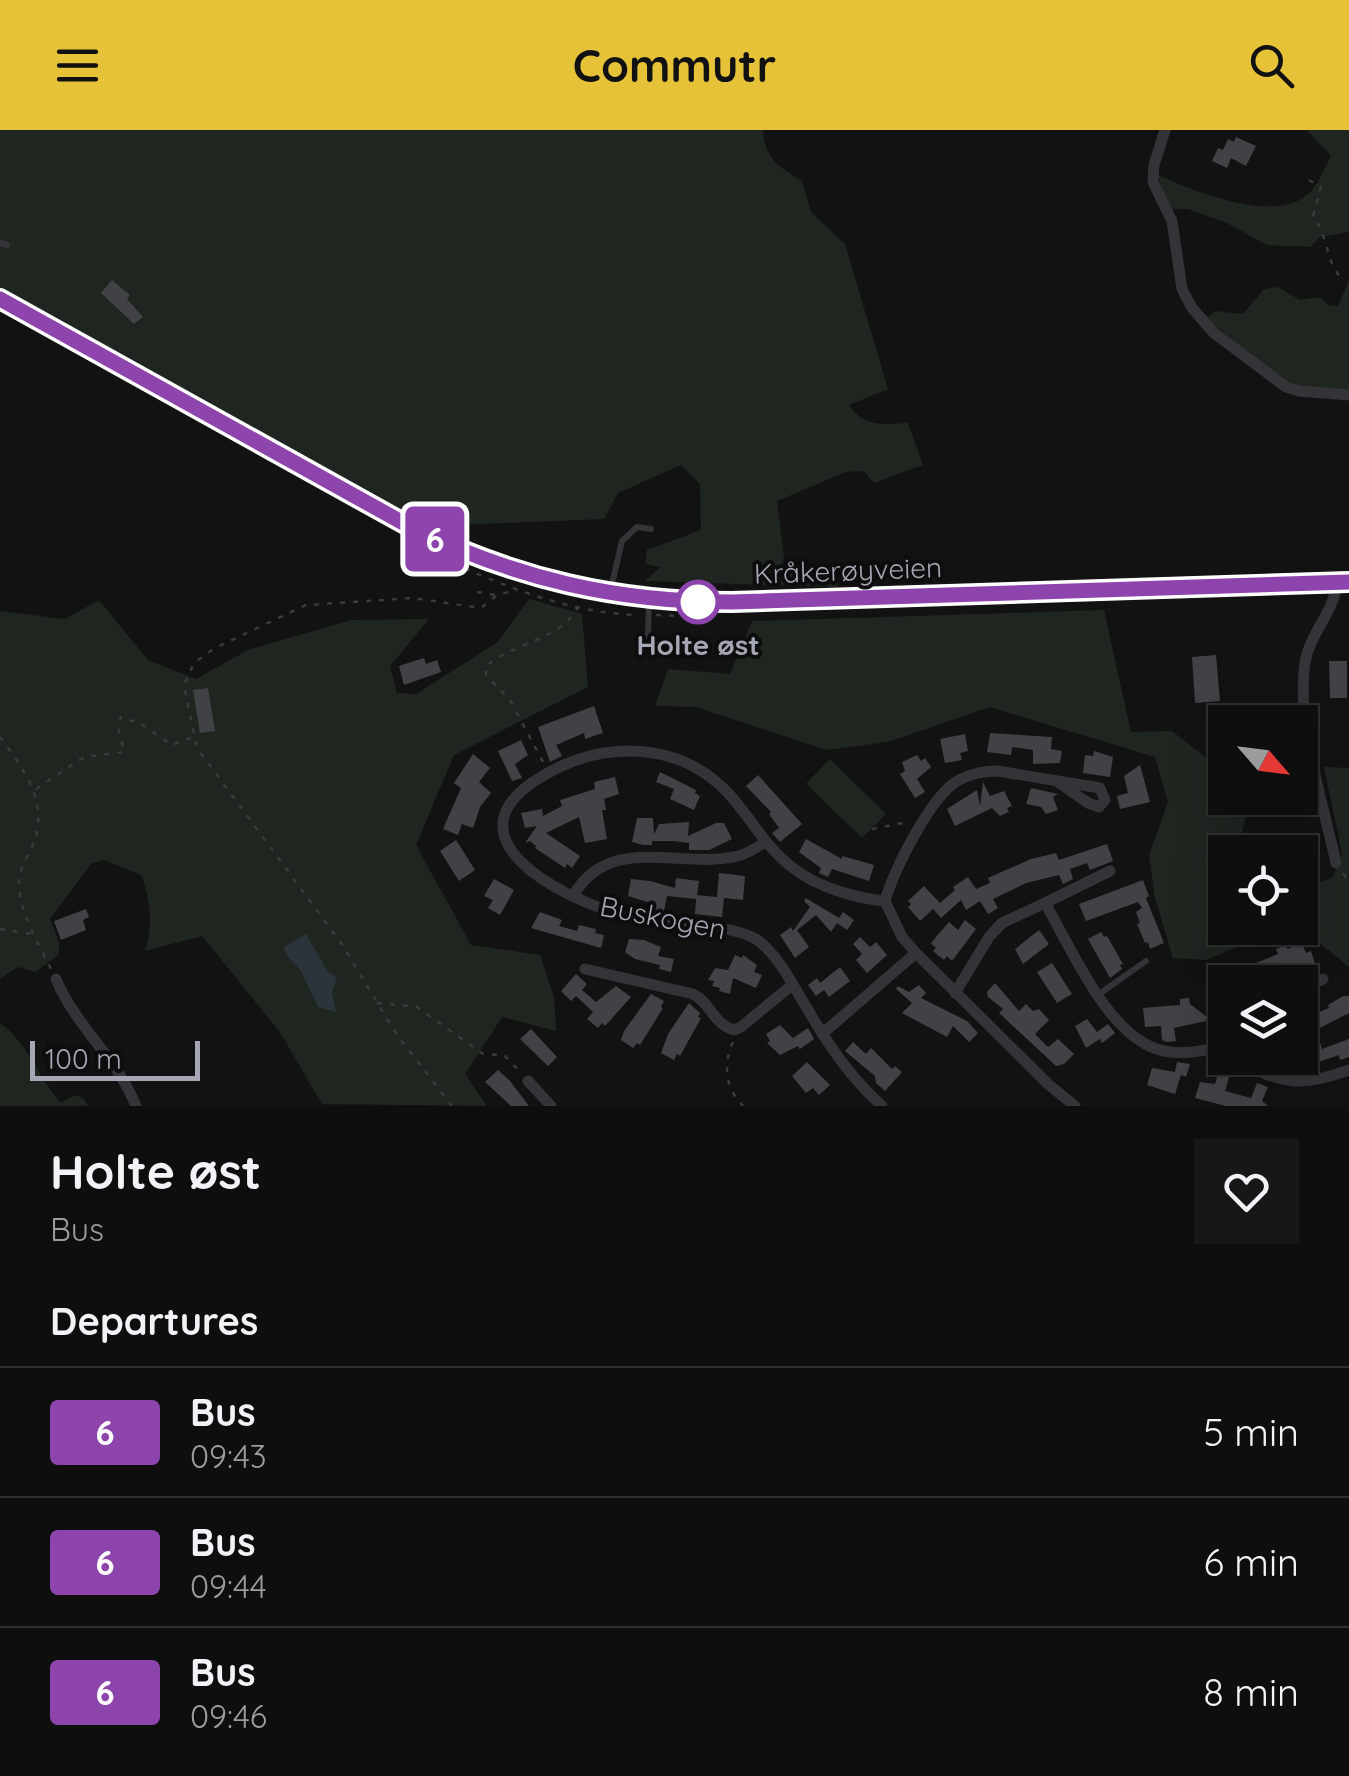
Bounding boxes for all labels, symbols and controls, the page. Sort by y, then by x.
text: Commutr [573,37,776,93]
icon: menu [50,38,105,93]
icon: search [1244,38,1299,93]
line badge: 6 [402,506,468,572]
text: 6 [425,517,445,561]
street label: Kråkerøyveien [753,549,943,591]
marker: Holte øst [677,581,719,623]
place label: Holte øst [636,627,760,662]
north arrow [1208,705,1318,815]
map controls [1208,705,1318,1075]
button: locate [1208,835,1318,945]
street label: Buskogen [597,888,729,946]
button: layers [1208,965,1318,1075]
scale bar [30,1036,200,1080]
text: 100 m [45,1041,122,1076]
button: heart [1194,1139,1299,1244]
text: Holte øst [50,1141,261,1201]
text: Bus [50,1209,104,1249]
text: Departures [50,1297,258,1345]
text: Bus [190,1388,256,1436]
text: 5 min [1203,1408,1299,1456]
text: 6 [95,1410,115,1454]
text: 09:43 [190,1436,267,1476]
text: Bus [190,1518,256,1566]
text: 6 min [1203,1538,1299,1586]
text: 6 [95,1540,115,1584]
text: 09:44 [190,1566,267,1606]
text: Bus [190,1648,256,1696]
text: 8 min [1203,1668,1299,1716]
text: 6 [95,1670,115,1714]
text: 09:46 [190,1696,267,1736]

